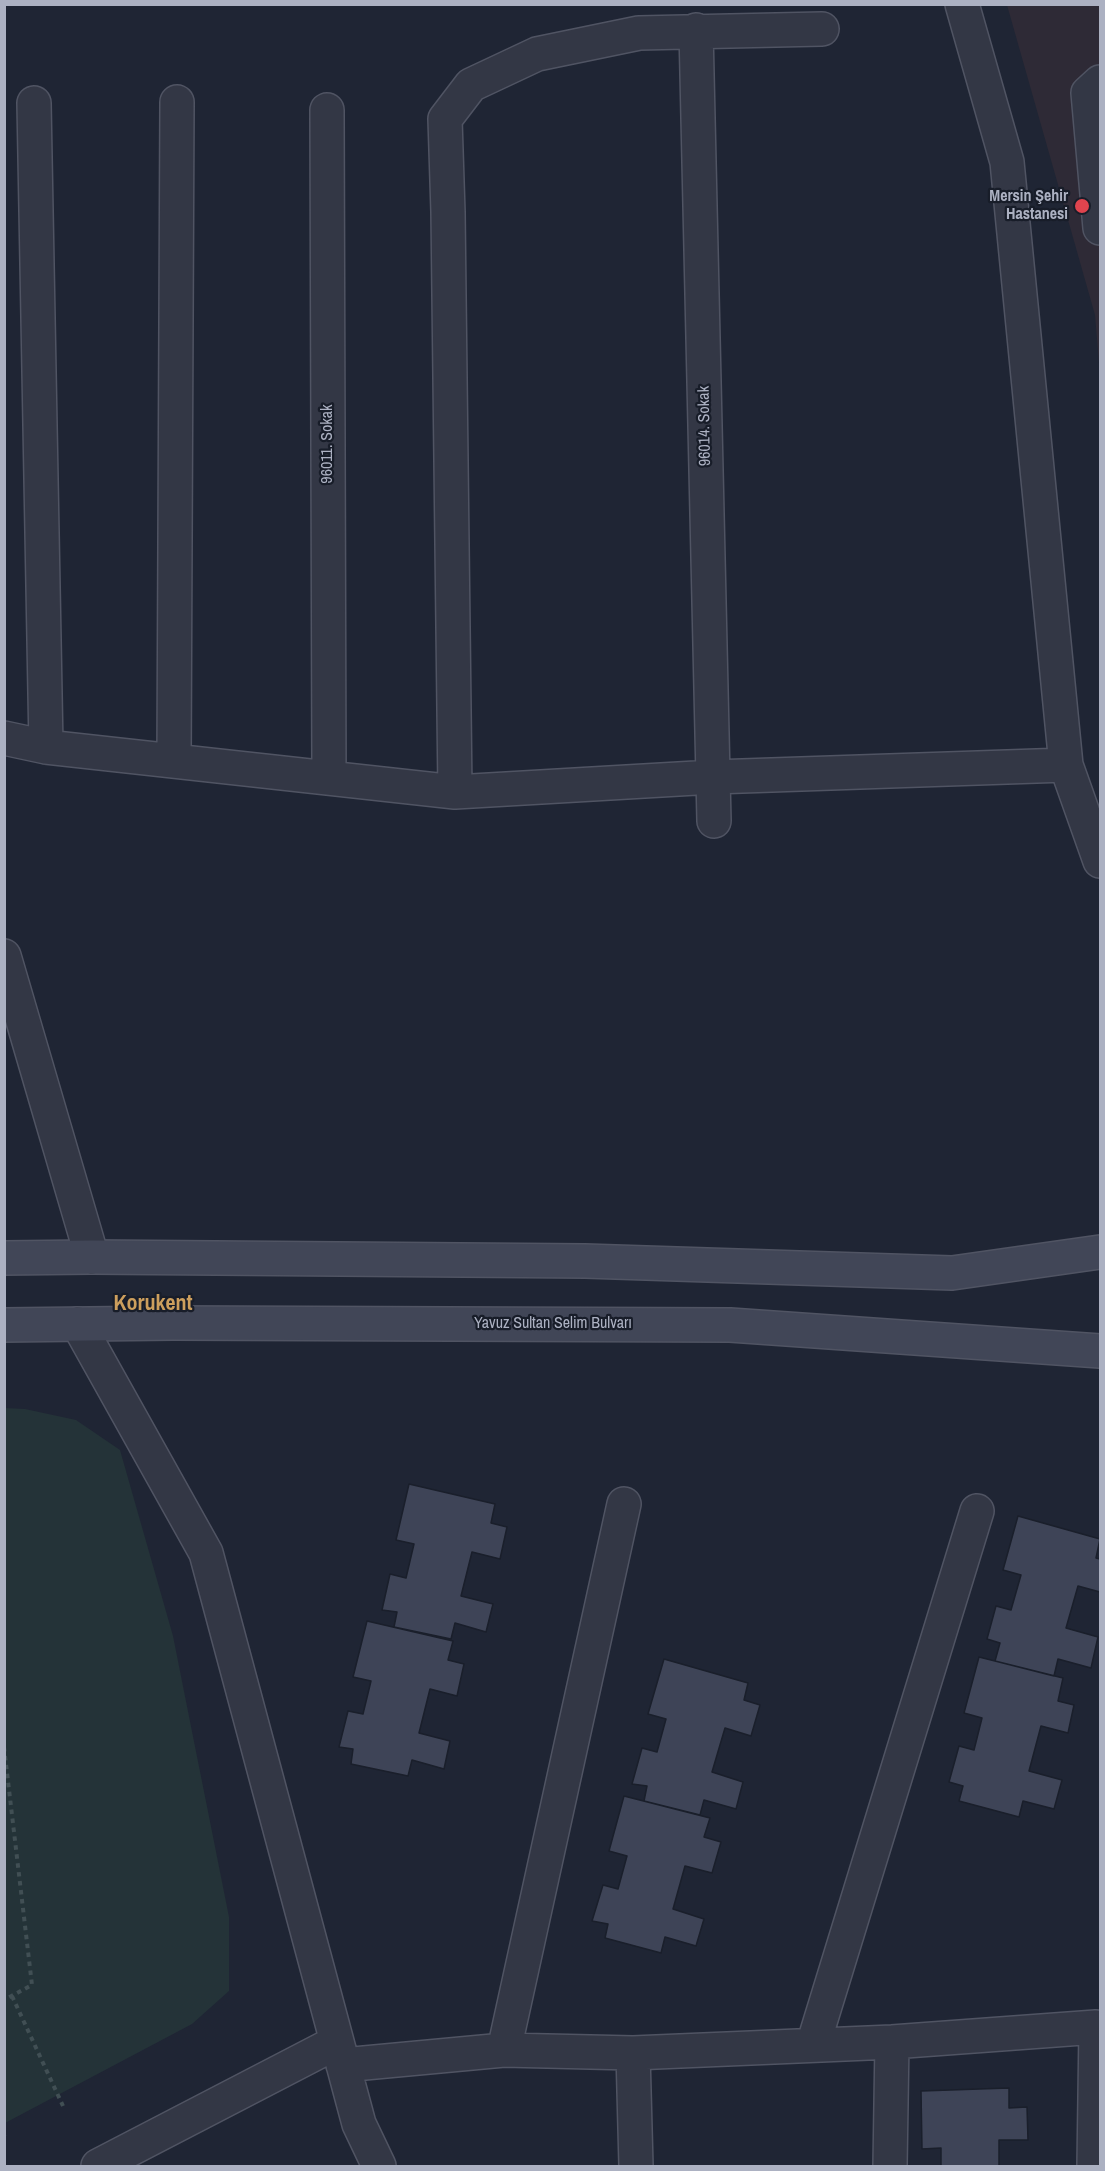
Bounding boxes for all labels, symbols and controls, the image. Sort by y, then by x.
place label: Mersin Şehir Hastanesi [989,187,1068,225]
marker: Mersin Şehir Hastanesi [1073,197,1091,215]
street label: 96014. Sokak [695,386,715,466]
street label: 96011. Sokak [318,404,338,484]
district label: Korukent [113,1291,193,1317]
street label: Yavuz Sultan Selim Bulvarı [474,1314,632,1334]

